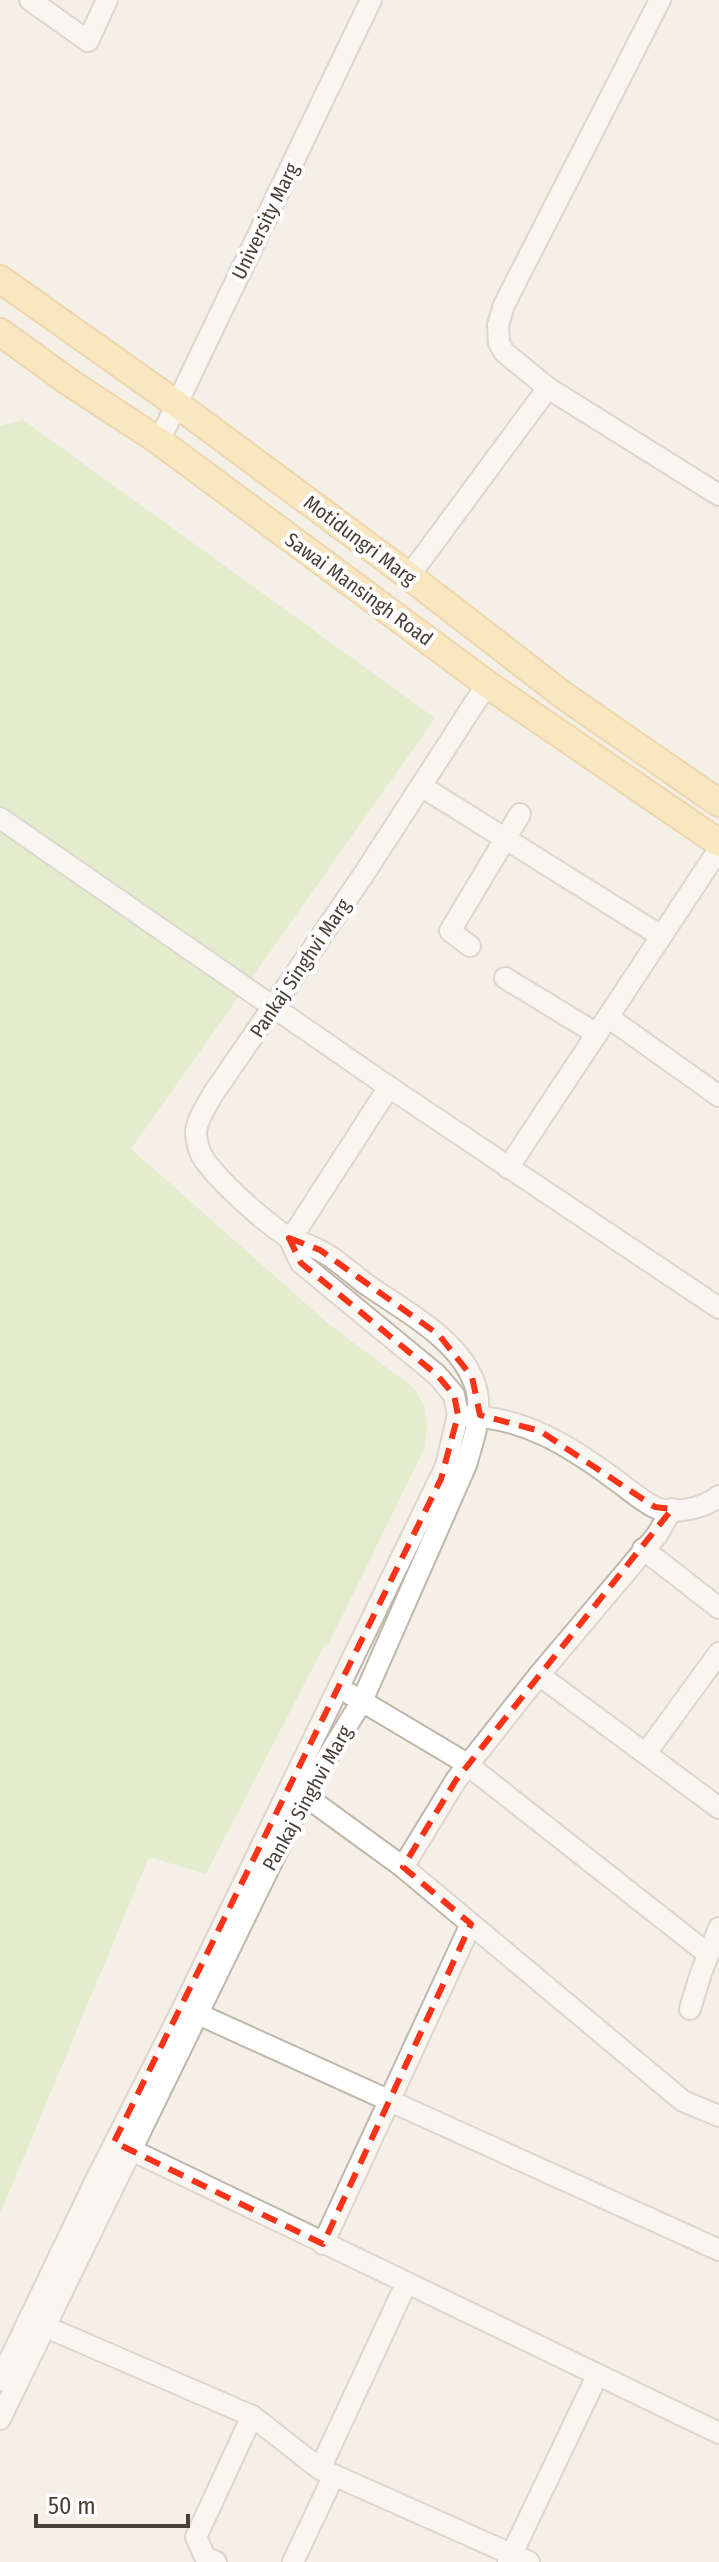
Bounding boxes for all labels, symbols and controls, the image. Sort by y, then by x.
street label: University Marg [226,158,304,283]
street label: Motidungri Marg [299,490,421,590]
street label: Sawai Mansingh Road [280,527,438,651]
street label: Pankaj Singhvi Marg [245,894,356,1042]
street label: Pankaj Singhvi Marg [257,1721,357,1875]
scale bar [36,2478,188,2528]
text: 50 m [48,2492,96,2520]

